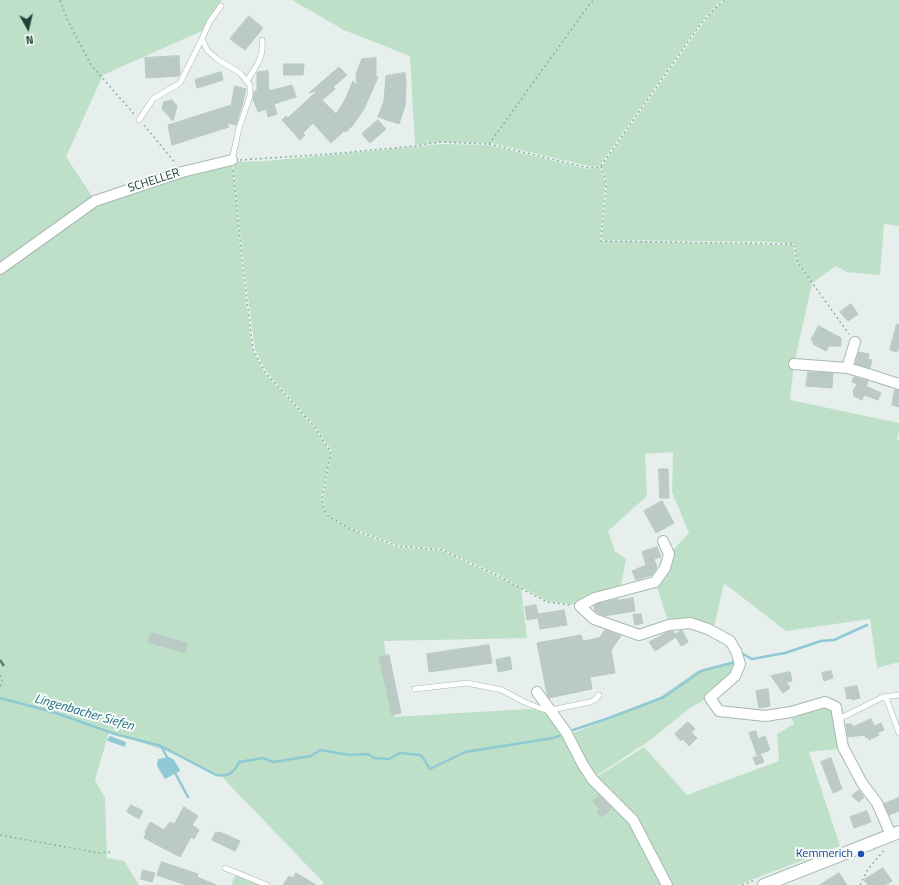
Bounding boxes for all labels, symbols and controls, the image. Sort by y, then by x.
north arrow [8,8,48,48]
text: N [25,31,35,48]
street label: SCHELLER [126,166,182,196]
water label: Lingenbacher Siefen [33,691,135,735]
place label: Kemmerich [796,847,853,861]
marker: Kemmerich [856,849,866,859]

